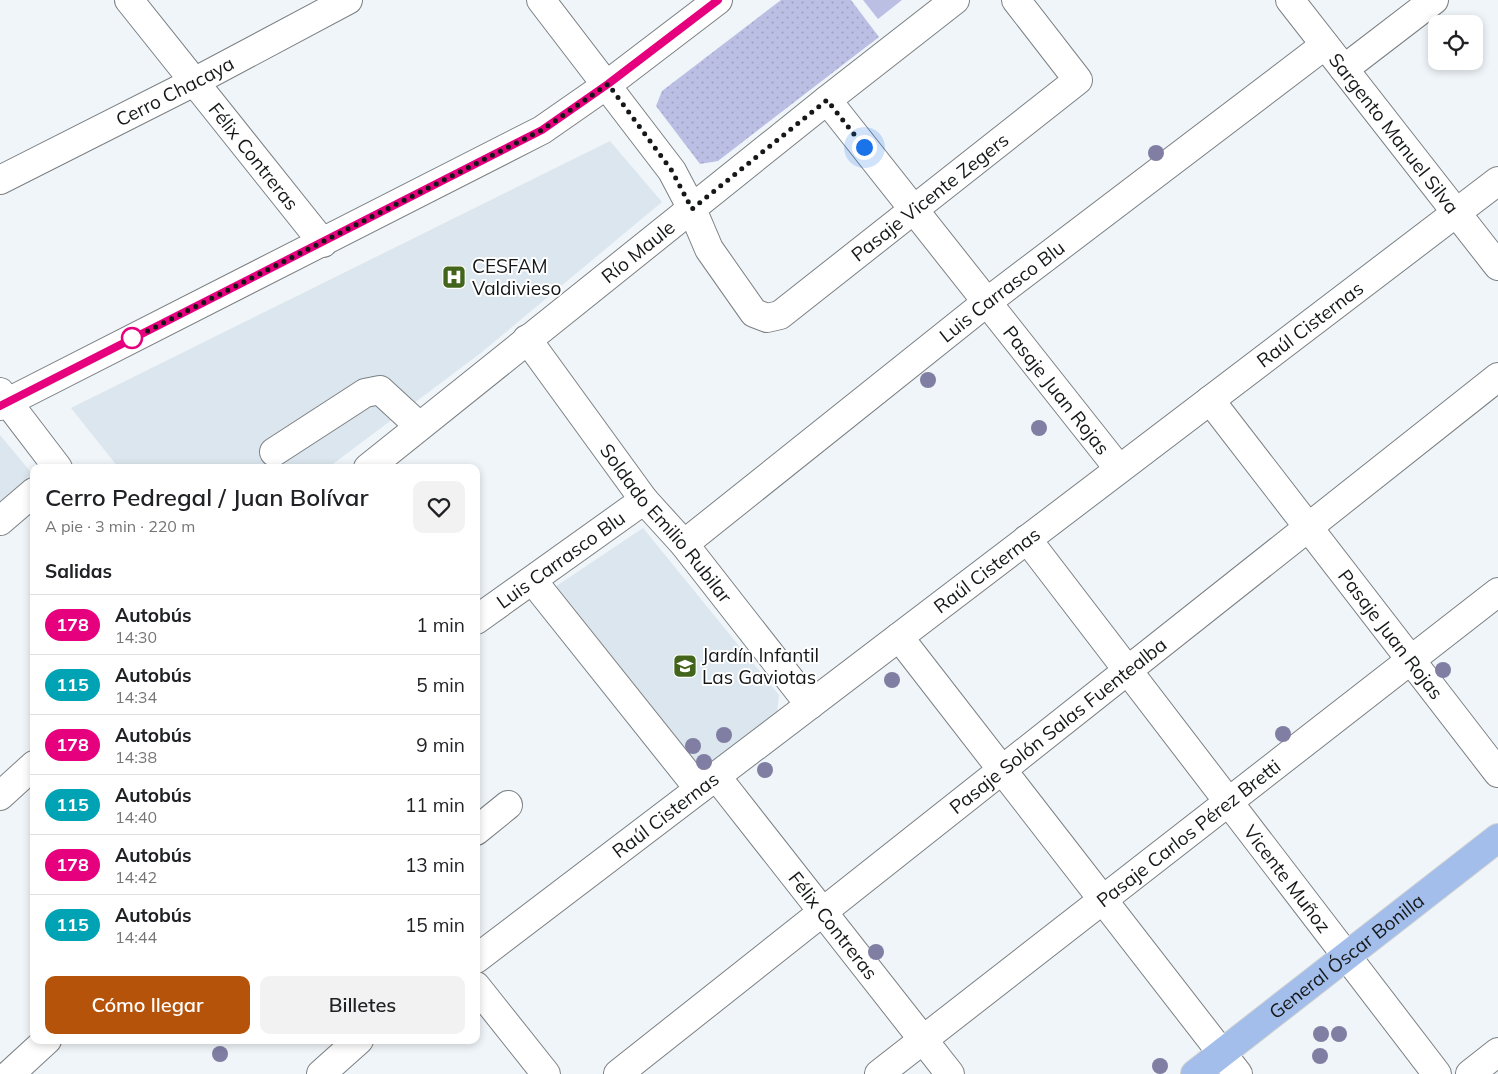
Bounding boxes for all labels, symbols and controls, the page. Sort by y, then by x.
map controls [1428,15,1483,70]
button: locate [1428,15,1483,70]
street label: Sargento Manuel Silva [1324,48,1464,218]
street label: Cerro Chacaya [112,51,238,132]
street label: Félix Contreras [204,98,304,215]
street label: Pasaje Vicente Zegers [846,127,1013,266]
your location [852,135,877,160]
street label: Río Maule [596,215,679,288]
street label: Luis Carrasco Blu [934,235,1069,347]
place label: CESFAM Valdivieso [472,254,561,300]
hospital icon: CESFAM Valdivieso [441,264,467,290]
street label: Raúl Cisternas [1252,276,1368,372]
street label: Pasaje Juan Rojas [998,321,1115,460]
unlabelled marker [121,327,143,349]
street label: Soldado Emilio Rubilar [595,439,737,608]
button: heart [413,481,465,533]
text: Cerro Pedregal / Juan Bolívar [45,482,368,512]
street label: Luis Carrasco Blu [492,506,630,614]
text: A pie · 3 min · 220 m [45,516,195,536]
street label: Raúl Cisternas [929,522,1045,618]
text: Salidas [45,559,112,583]
street label: Pasaje Juan Rojas [1333,564,1449,704]
text: Autobús [115,603,192,627]
text: 178 [56,613,89,636]
text: 1 min [416,613,465,637]
text: 14:30 [115,627,157,647]
street label: Pasaje Solón Salas Fuentealba [944,632,1171,819]
place label: Jardín Infantil Las Gaviotas [702,643,819,689]
school or university icon: Jardín Infantil Las Gaviotas [672,653,698,679]
text: Autobús [115,663,192,687]
text: 115 [56,673,89,696]
text: 5 min [416,673,465,697]
text: 14:34 [115,687,157,707]
text: Autobús [115,723,192,747]
text: 178 [56,733,89,756]
text: 9 min [416,733,465,757]
text: 14:38 [115,747,157,767]
street label: Pasaje Carlos Pérez Bretti [1091,754,1285,912]
street label: Raúl Cisternas [607,767,723,863]
text: Autobús [115,783,192,807]
text: 115 [56,793,89,816]
text: 11 min [405,793,465,817]
text: 14:40 [115,807,157,827]
street label: Vicente Muñoz [1238,820,1336,937]
text: Autobús [115,843,192,867]
text: 178 [56,853,89,876]
text: 13 min [405,853,465,877]
text: 14:42 [115,867,157,887]
street label: Félix Contreras [784,867,883,984]
street label: General Óscar Bonilla [1264,888,1429,1024]
text: Autobús [115,903,192,927]
text: 115 [56,913,89,936]
text: 15 min [405,913,465,937]
text: 14:44 [115,927,157,947]
button: Cómo llegar [45,976,250,1034]
button: Billetes [260,976,465,1034]

